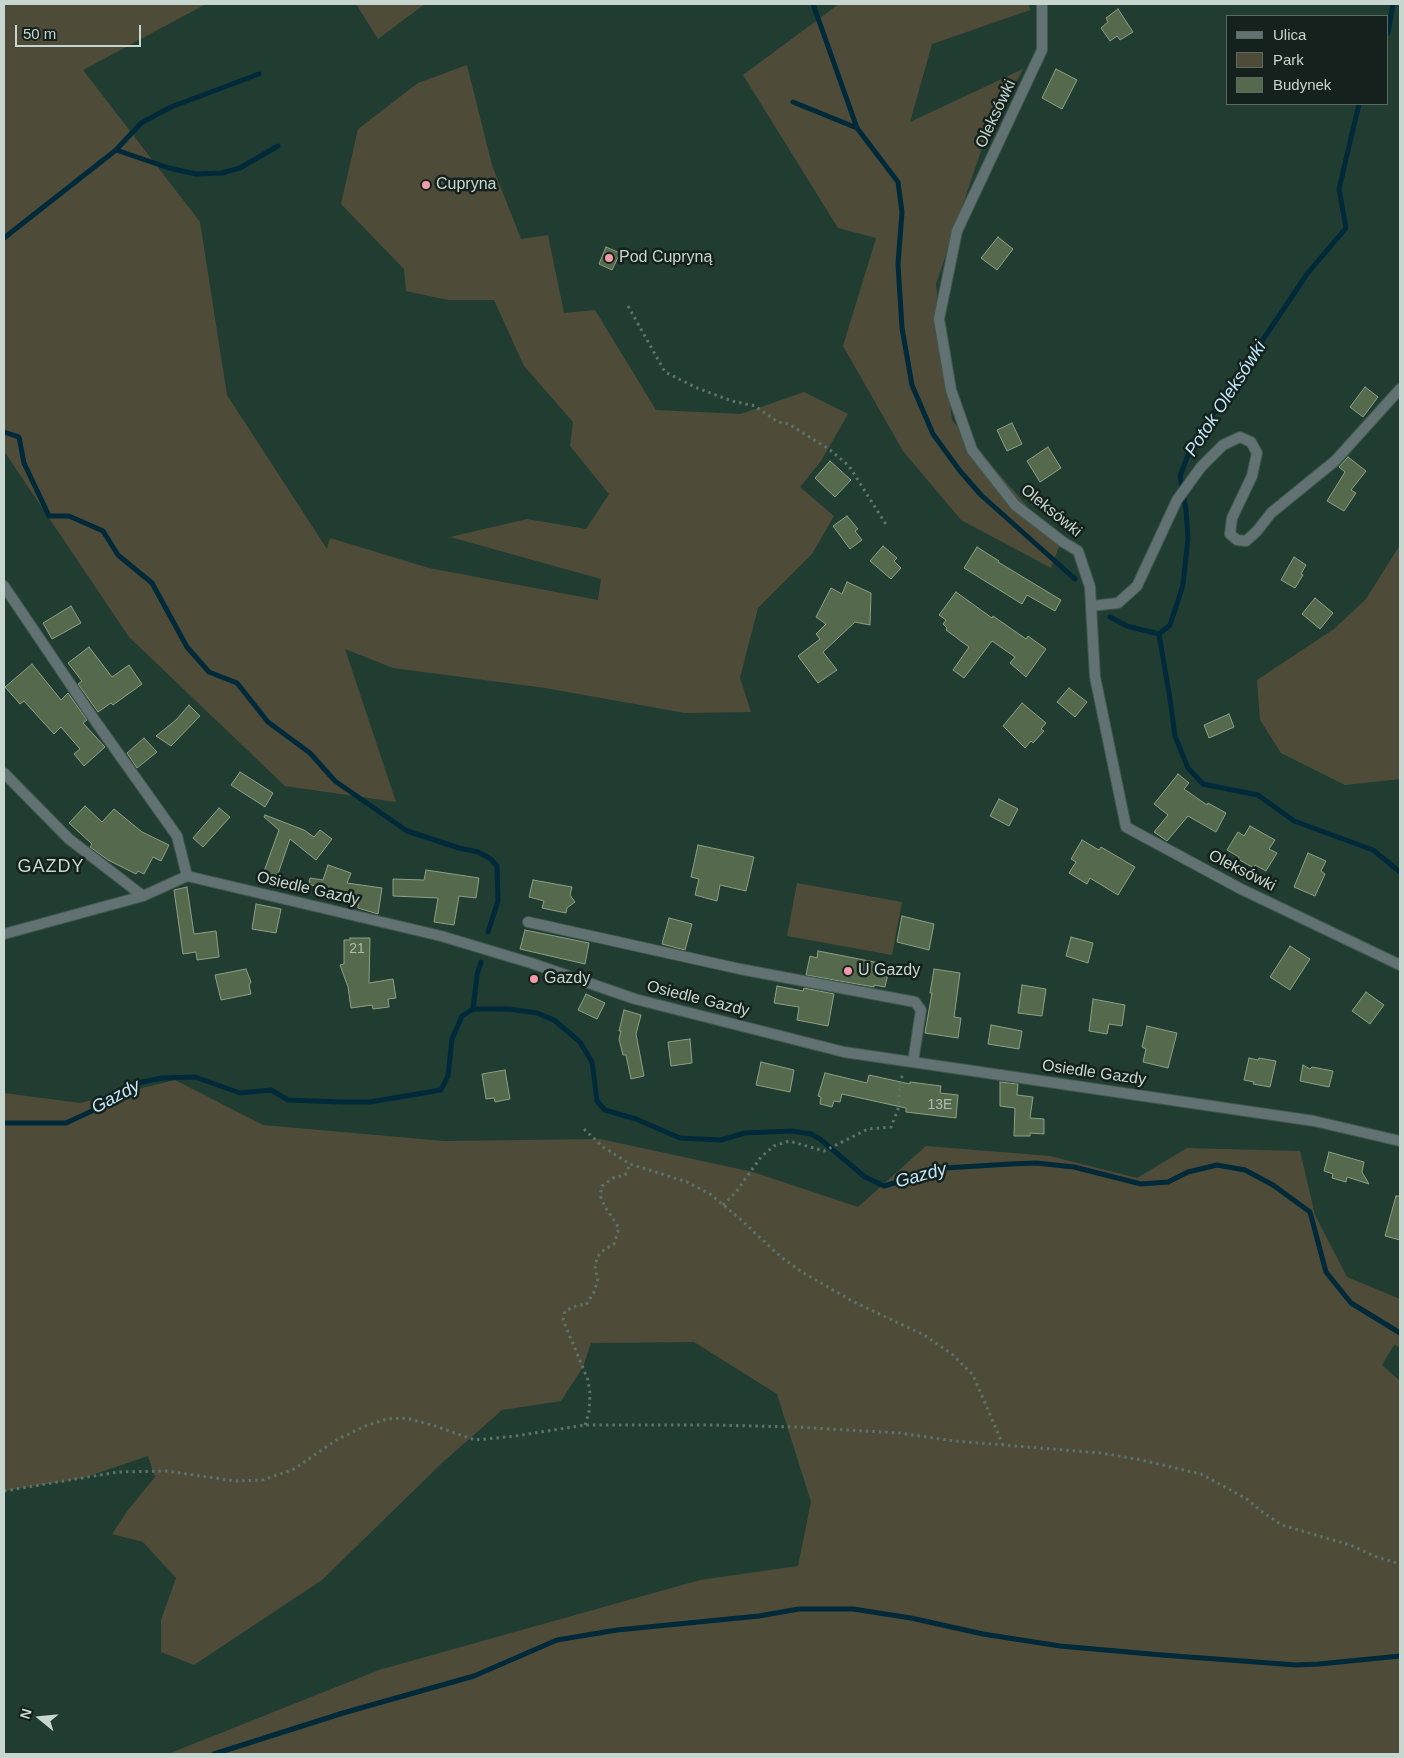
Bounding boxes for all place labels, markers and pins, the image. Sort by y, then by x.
place label: Cupryna [436,175,496,195]
marker: Cupryna [420,179,432,191]
place label: Pod Cupryną [619,248,712,268]
marker: Pod Cupryną [603,252,615,264]
place label: U Gazdy [858,961,920,981]
marker: U Gazdy [842,965,854,977]
place label: Gazdy [544,969,590,989]
marker: Gazdy [528,973,540,985]

